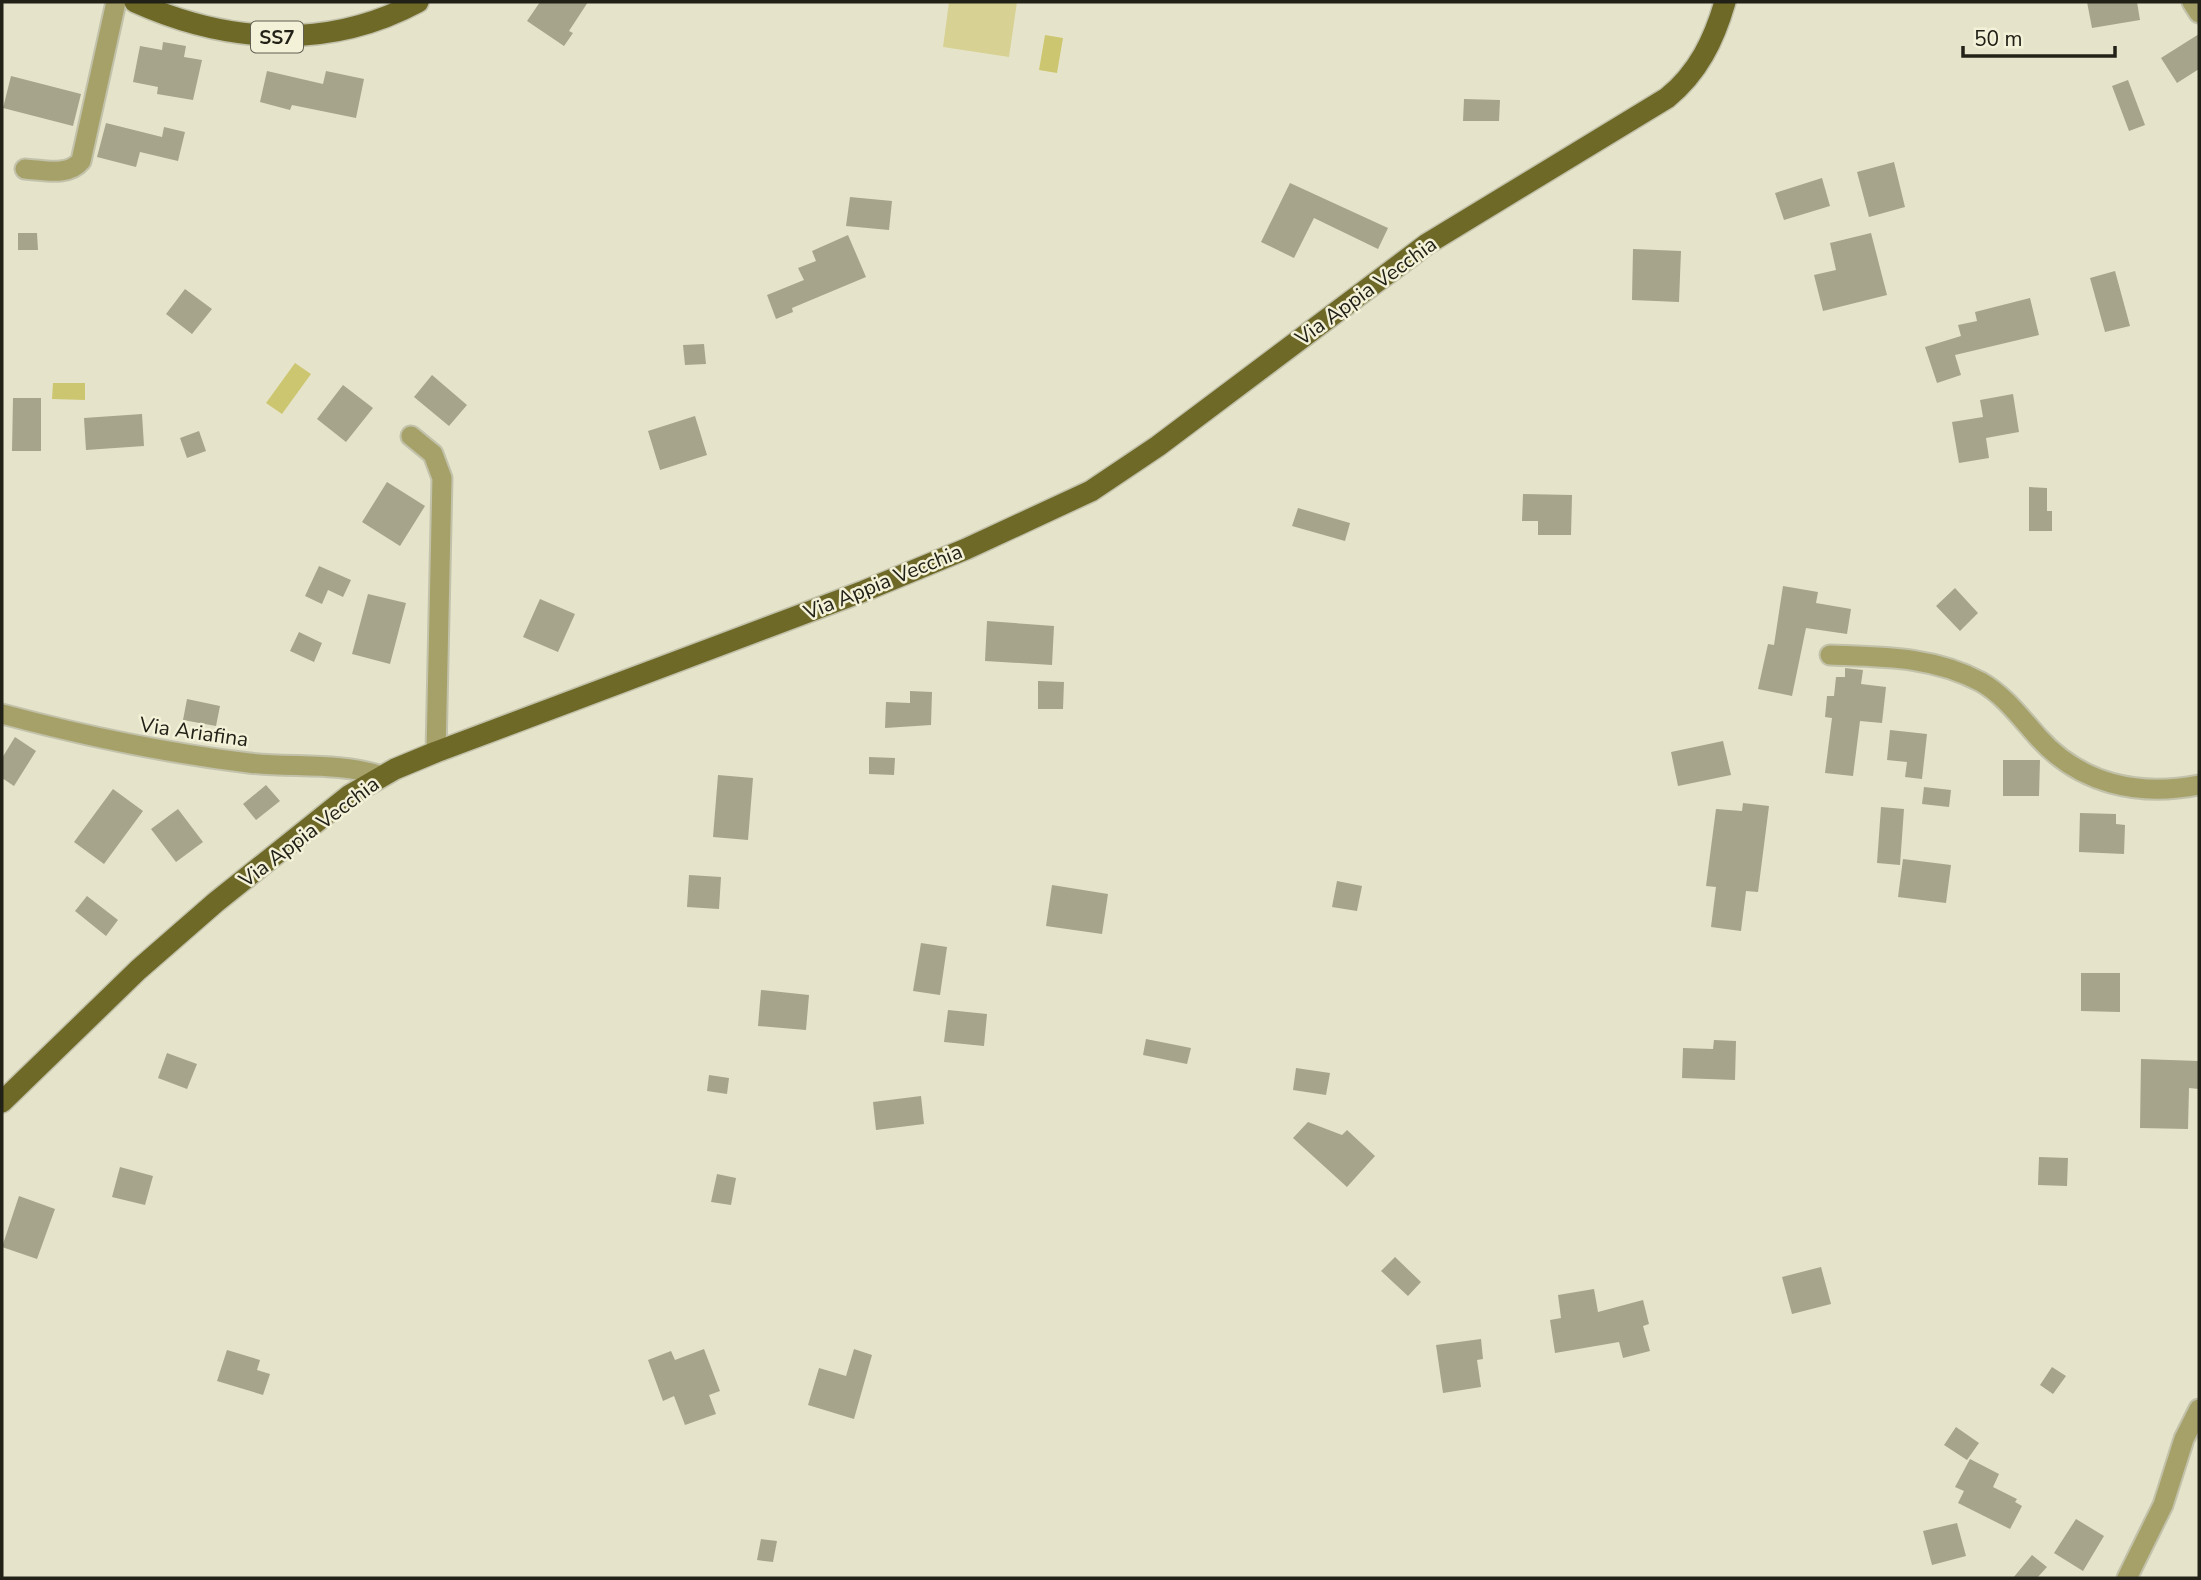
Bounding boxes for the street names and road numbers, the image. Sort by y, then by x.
road number: SS7 [251,22,303,52]
street label: Via Appia Vecchia [1289,230,1442,352]
street label: Via Appia Vecchia [799,537,966,627]
street label: Via Ariafina [137,710,250,753]
street label: Via Appia Vecchia [232,770,385,895]

